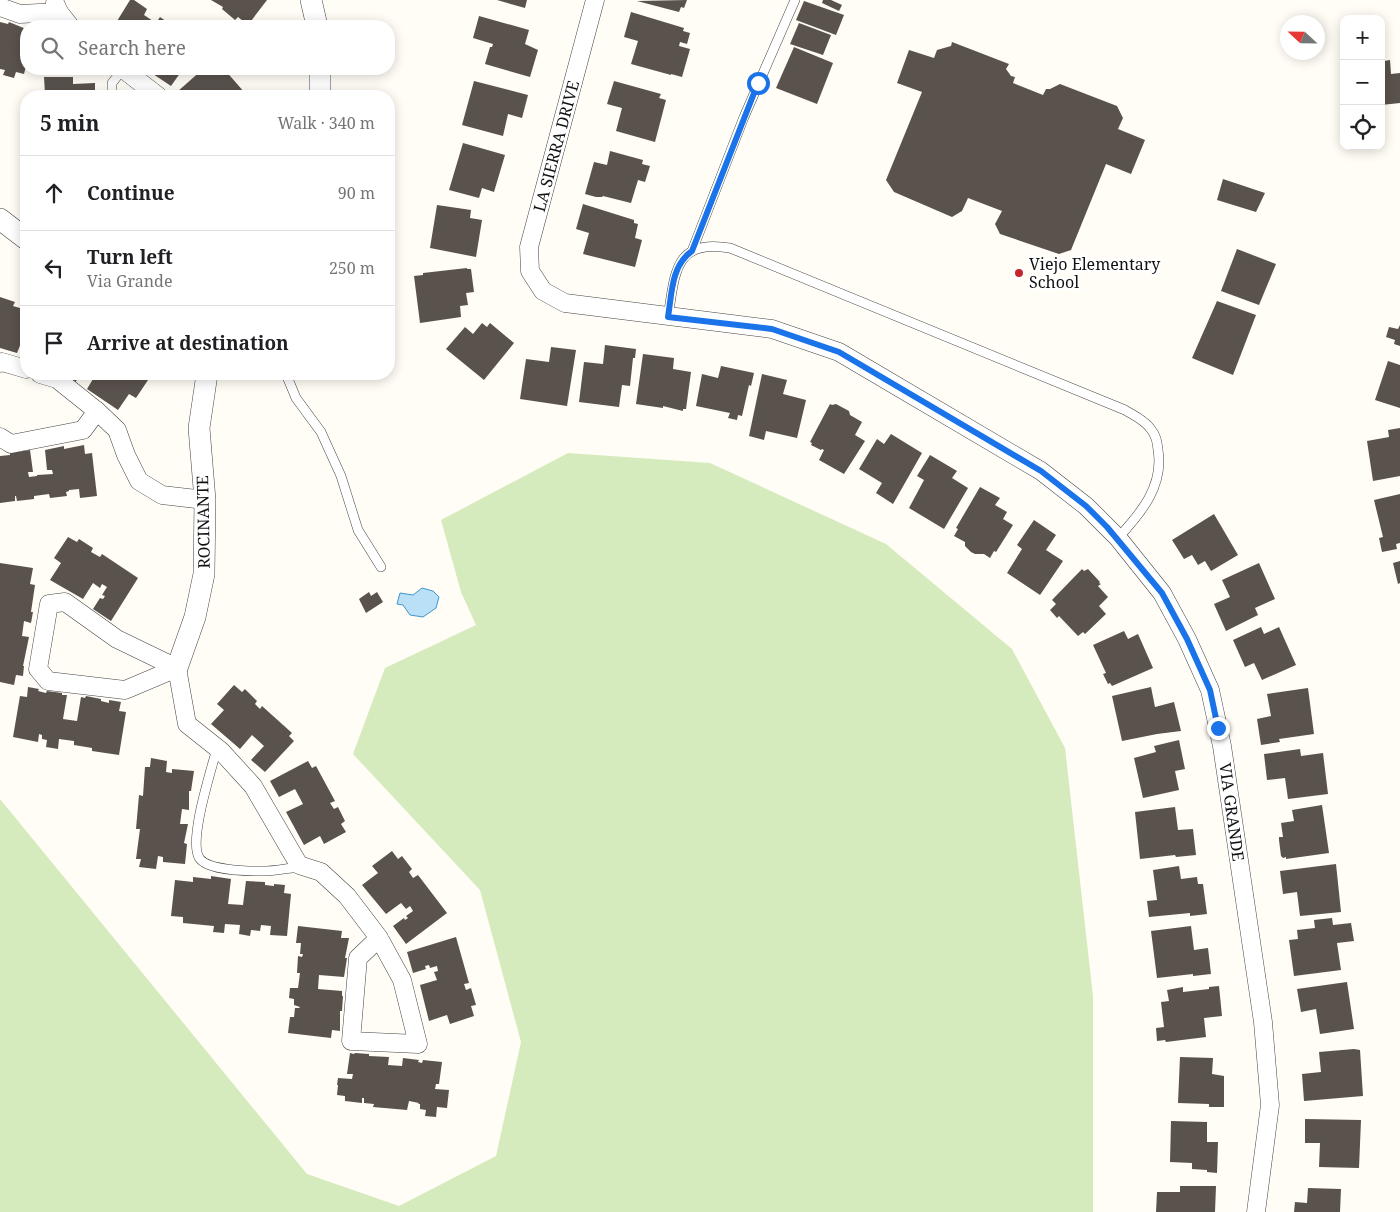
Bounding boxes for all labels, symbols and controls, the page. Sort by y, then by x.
north arrow [1280,15,1325,60]
map controls [1340,15,1385,150]
button: + [1340,15,1385,60]
search box [20,20,395,75]
icon: search [38,34,66,62]
text: Search here [78,35,186,61]
button: − [1340,60,1385,105]
route start [747,72,770,95]
street label: LA SIERRA DRIVE [528,78,584,214]
button: locate [1340,105,1385,150]
text: 5 min [40,109,99,137]
text: Walk · 340 m [278,112,375,134]
icon: ahead [40,179,68,207]
text: Continue [87,180,175,206]
text: 90 m [338,182,375,204]
text: Turn left [87,244,173,270]
place label: Viejo Elementary School [1029,253,1161,293]
icon: left [40,254,68,282]
text: 250 m [329,257,375,279]
marker: Viejo Elementary School [1013,267,1025,279]
text: Via Grande [87,270,172,292]
icon: arrive [40,329,68,357]
text: Arrive at destination [87,330,289,356]
street label: ROCINANTE [191,475,215,569]
route end [1207,717,1230,740]
street label: VIA GRANDE [1214,761,1250,863]

